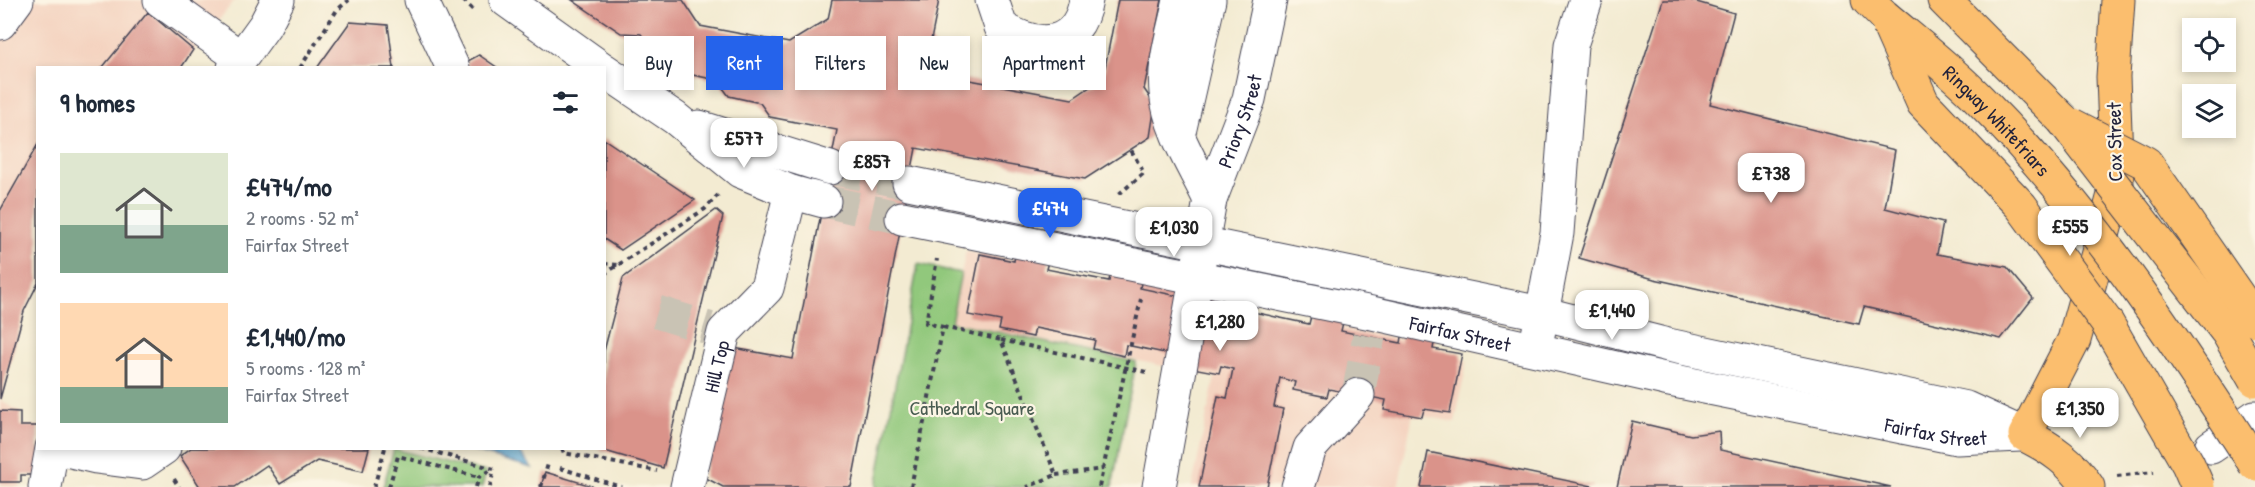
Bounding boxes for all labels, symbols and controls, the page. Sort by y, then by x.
map controls [2182,18,2236,138]
button: locate [2182,18,2236,72]
chip: Buy [624,36,694,90]
chip: Rent [706,36,783,90]
chip: Filters [795,36,886,90]
chip: New [898,36,970,90]
chip: Apartment [982,36,1106,90]
street label: Ringway Whitefriars [1938,58,2057,182]
street label: Priory Street [1210,71,1268,171]
button: layers [2182,84,2236,138]
text: 9 homes [60,85,135,120]
icon: filters [549,86,582,119]
street label: Cox Street [2100,101,2128,182]
pin: £577 [708,118,780,169]
text: £577 [724,124,764,151]
pin: £857 [836,141,908,192]
text: £857 [853,147,891,174]
pin: £738 [1735,153,1807,204]
text: £738 [1752,159,1790,186]
text: £474/mo [246,169,332,204]
icon: home [108,177,180,249]
pin: £474 [1014,188,1086,239]
text: £474 [1032,194,1068,221]
text: 2 rooms · 52 m² [246,204,359,231]
pin: £555 [2034,206,2106,257]
pin: £1,030 [1125,207,1223,258]
text: £555 [2052,212,2088,239]
text: £1,030 [1149,213,1199,240]
text: Fairfax Street [246,231,349,258]
pin: £1,440 [1563,290,1661,341]
text: £1,440 [1589,296,1635,323]
pin: £1,280 [1171,301,1269,352]
text: £1,280 [1195,307,1245,334]
street label: Fairfax Street [1406,308,1514,358]
text: £1,440/mo [246,319,345,354]
icon: home [108,327,180,399]
street label: Hill Top [696,337,735,395]
text: 5 rooms · 128 m² [246,354,365,381]
text: Fairfax Street [246,381,349,408]
pin: £1,350 [2031,388,2129,439]
park label: Cathedral Square [909,394,1035,421]
text: £1,350 [2056,394,2104,421]
street label: Fairfax Street [1882,410,1988,452]

